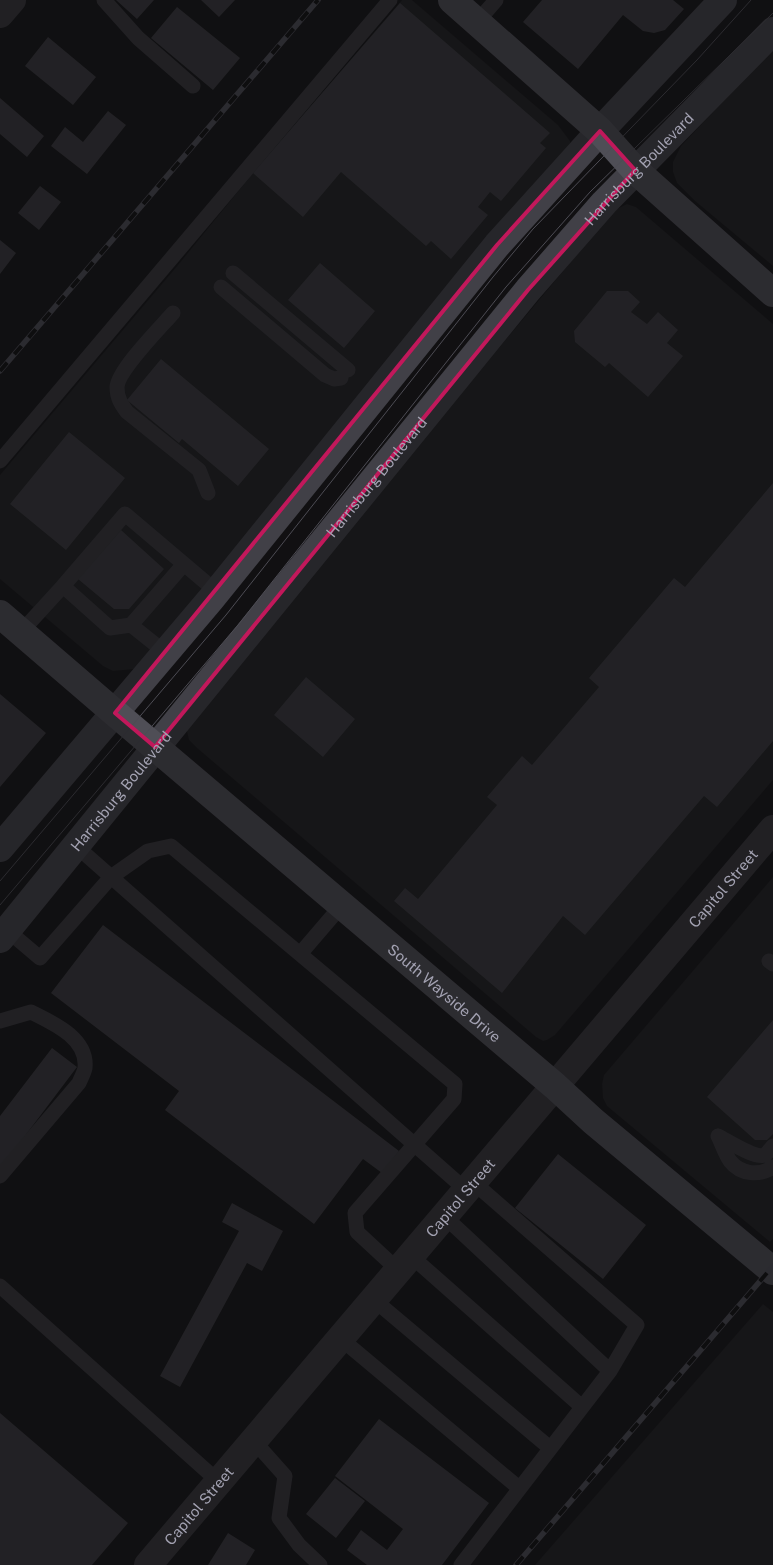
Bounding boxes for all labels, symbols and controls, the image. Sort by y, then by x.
street label: Harrisburg Boulevard [581,109,697,228]
street label: Harrisburg Boulevard [322,413,430,540]
street label: Harrisburg Boulevard [67,727,174,854]
street label: Capitol Street [685,845,761,931]
street label: South Wayside Drive [385,940,505,1045]
street label: Capitol Street [422,1155,498,1240]
street label: Capitol Street [160,1463,237,1548]

